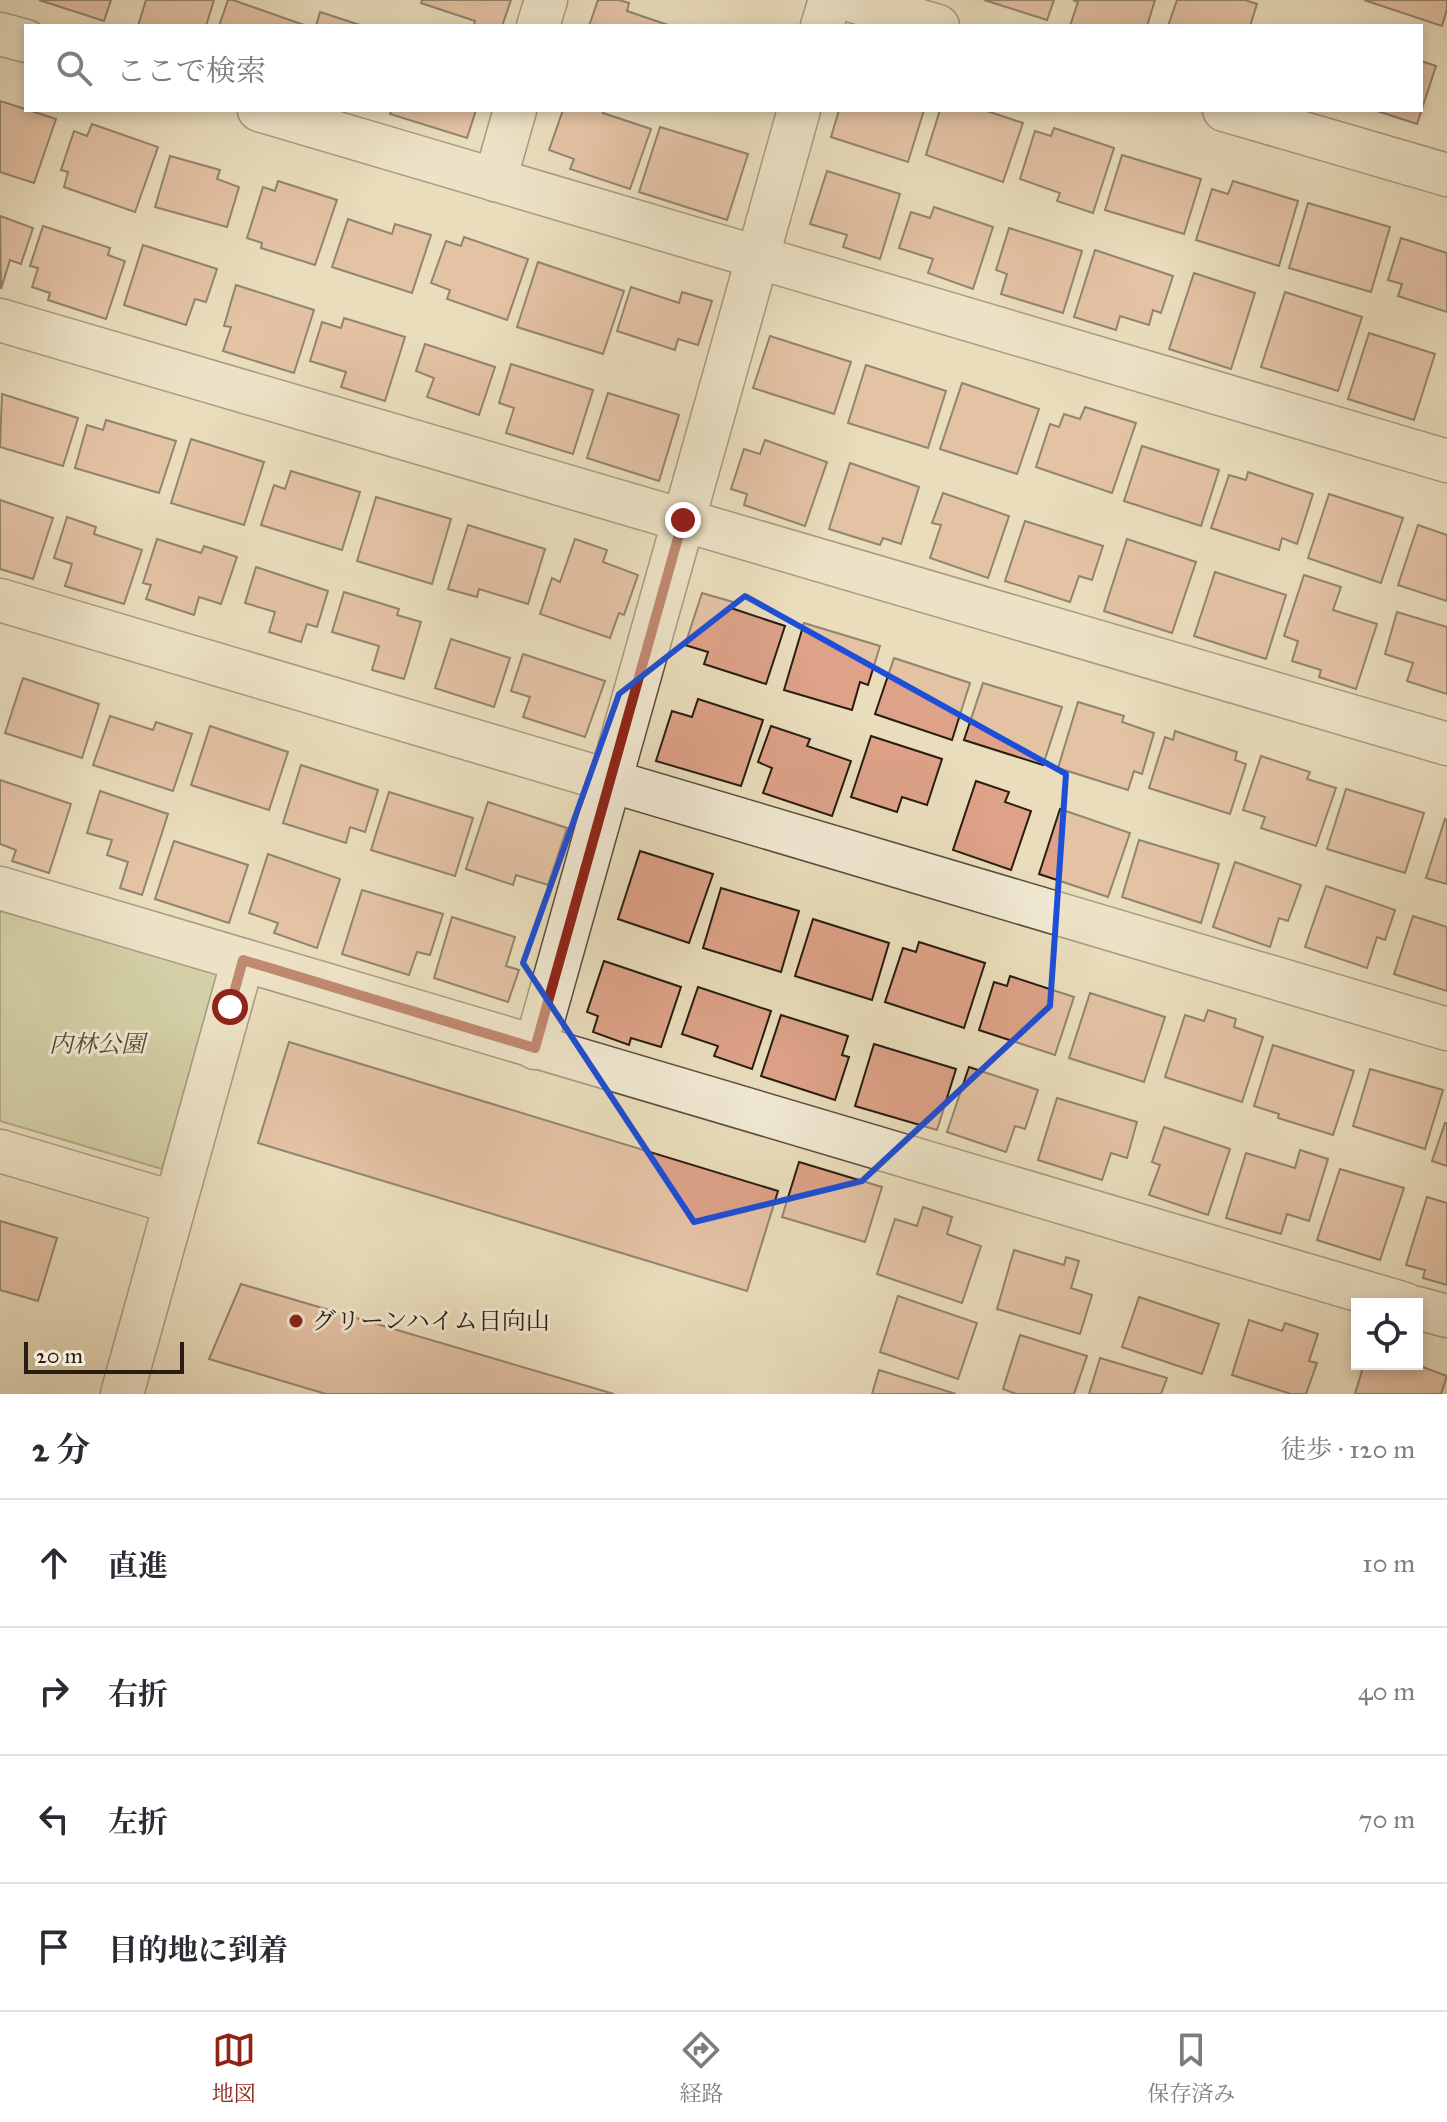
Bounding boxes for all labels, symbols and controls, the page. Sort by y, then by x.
search box [24,24,1423,112]
icon: search [52,46,96,90]
text: ここで検索 [116,53,266,89]
route end [665,502,701,538]
route start [212,989,248,1025]
park label: 内林公園 [49,1029,149,1059]
map controls [1351,1298,1423,1370]
button: locate [1351,1298,1423,1370]
place label: グリーンハイム日向山 [312,1306,550,1336]
marker: グリーンハイム日向山 [287,1312,305,1330]
scale bar [24,1338,184,1374]
text: 20 m [36,1342,83,1369]
text: 2 分 [32,1429,90,1470]
text: 徒歩 · 120 m [1280,1433,1415,1465]
icon: ahead [32,1541,76,1585]
text: 10 m [1362,1547,1415,1579]
text: 直進 [108,1548,168,1584]
icon: right [32,1669,76,1713]
text: 40 m [1358,1675,1415,1707]
text: 右折 [108,1676,168,1712]
icon: left [32,1797,76,1841]
text: 70 m [1359,1803,1415,1835]
text: 左折 [108,1804,168,1840]
icon: arrive [32,1925,76,1969]
text: 目的地に到着 [108,1932,288,1968]
tab: 地図 [212,2028,256,2107]
tab: 経路 [679,2028,723,2107]
tab: 保存済み [1147,2028,1235,2107]

